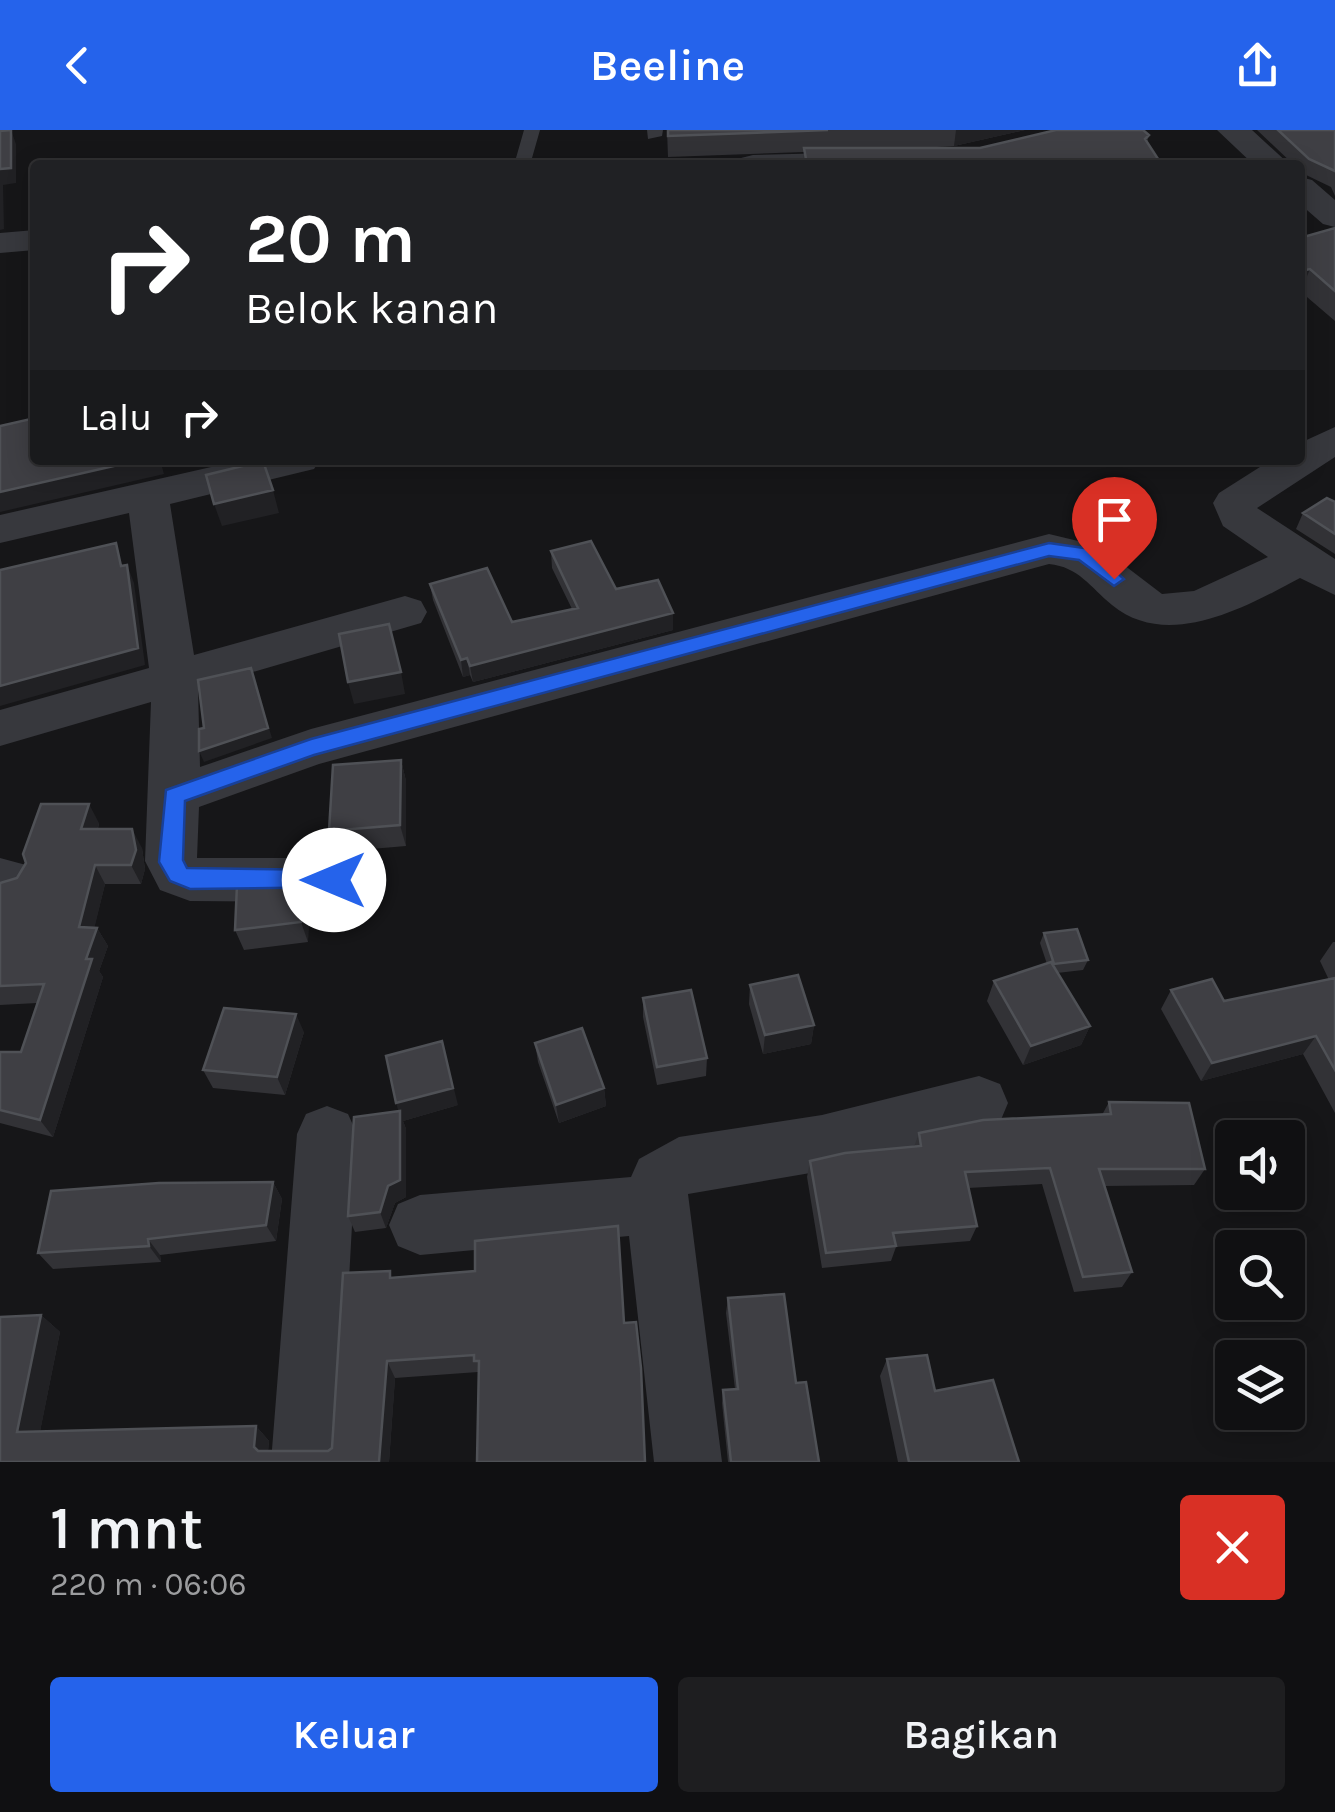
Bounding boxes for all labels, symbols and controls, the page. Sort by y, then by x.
icon: back [50,38,105,93]
icon: share [1230,38,1285,93]
text: Beeline [590,39,745,91]
text: 20 m [245,198,416,280]
icon: right [80,200,210,330]
text: Belok kanan [245,282,499,334]
icon: right [172,390,227,445]
text: Lalu [80,395,152,440]
pin [1072,477,1157,580]
icon: arrive [1087,492,1142,547]
position arrow [282,828,386,932]
map controls [1215,1120,1305,1430]
button: sound [1215,1120,1305,1210]
button: search [1215,1230,1305,1320]
button: layers [1215,1340,1305,1430]
text: 1 mnt [50,1493,203,1563]
button: close [1180,1495,1285,1600]
text: 220 m · 06:06 [50,1566,247,1603]
button: Keluar [50,1677,658,1792]
button: Bagikan [678,1677,1285,1792]

